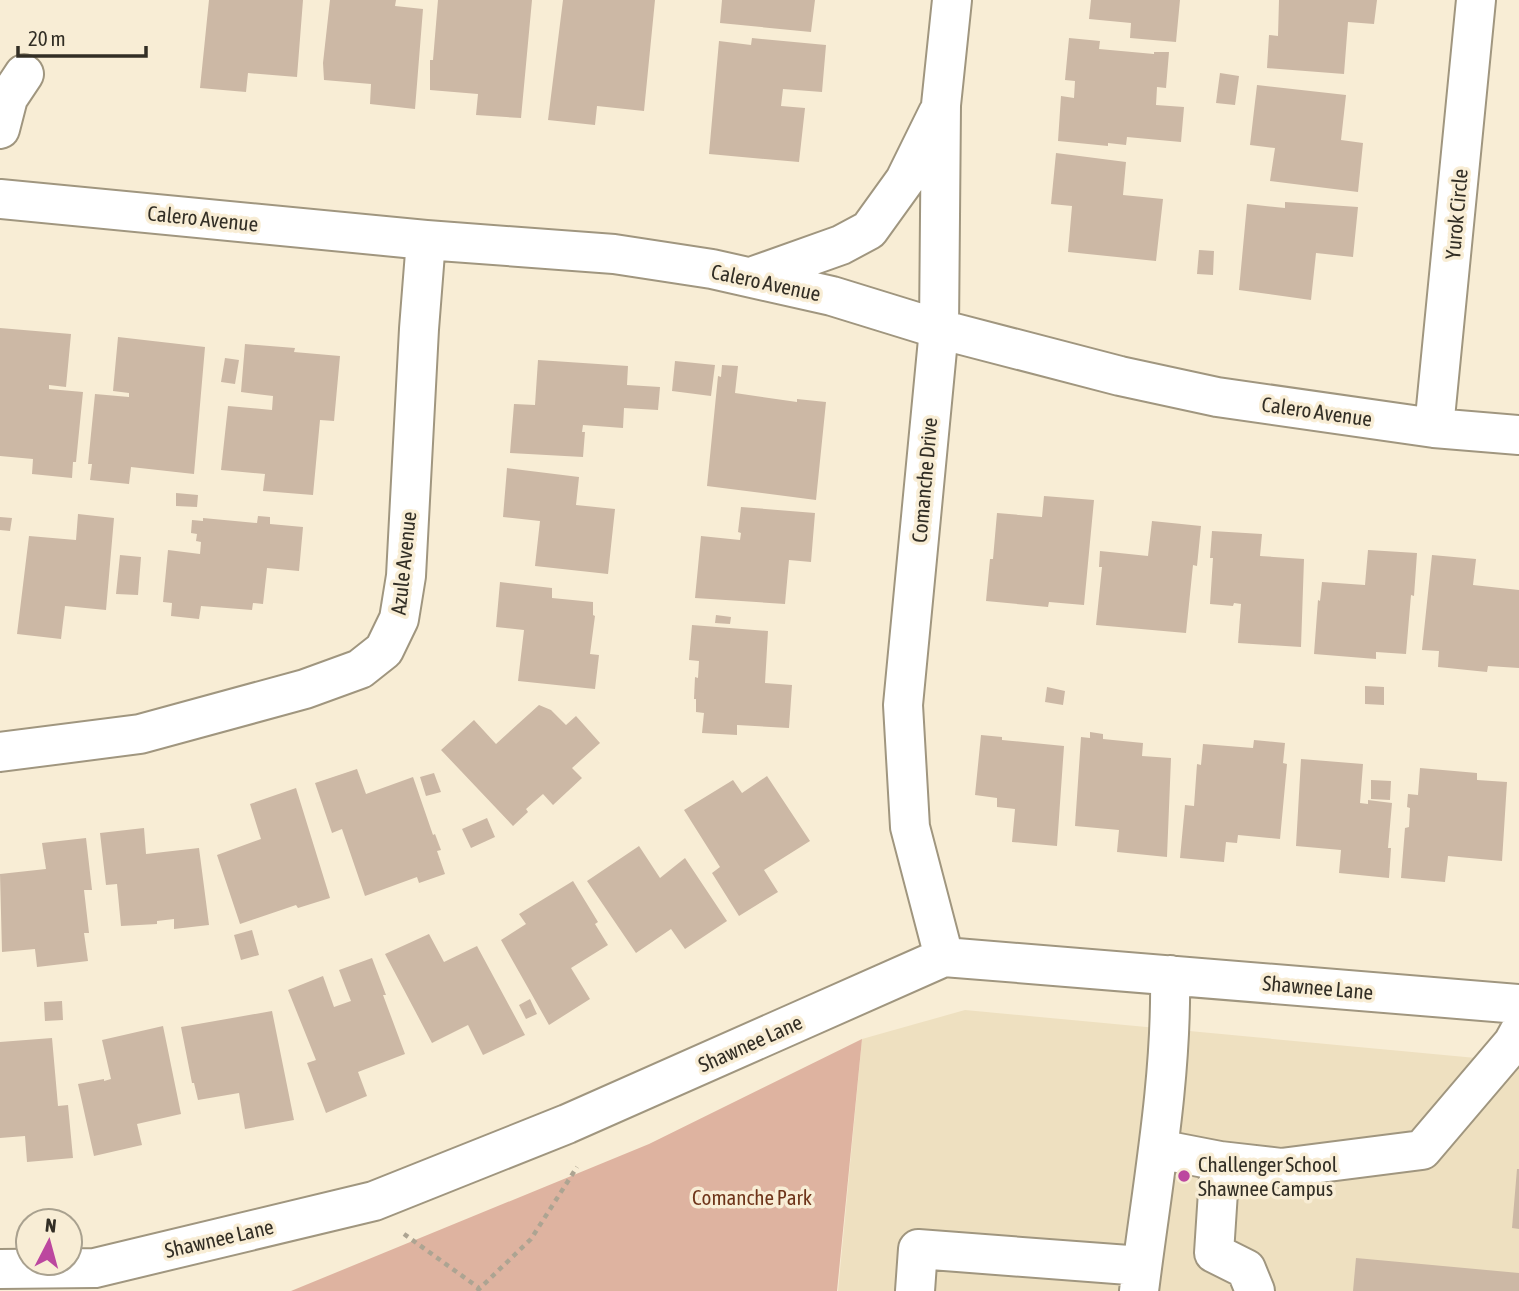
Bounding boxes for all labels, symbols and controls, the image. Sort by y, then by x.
scale bar [18,14,145,58]
text: 20 m [28,26,66,50]
street label: Yurok Circle [1440,168,1472,260]
street label: Calero Avenue [146,200,260,236]
street label: Calero Avenue [709,259,823,305]
street label: Calero Avenue [1260,391,1374,431]
street label: Comanche Drive [907,416,941,544]
street label: Azule Avenue [386,510,420,616]
street label: Shawnee Lane [1262,970,1374,1004]
street label: Shawnee Lane [694,1009,806,1077]
place label: Challenger School Shawnee Campus [1198,1152,1338,1200]
marker: Challenger School Shawnee Campus [1176,1168,1192,1184]
park label: Comanche Park [692,1185,812,1209]
north arrow [14,1207,84,1277]
text: N [44,1214,58,1237]
street label: Shawnee Lane [162,1214,276,1262]

